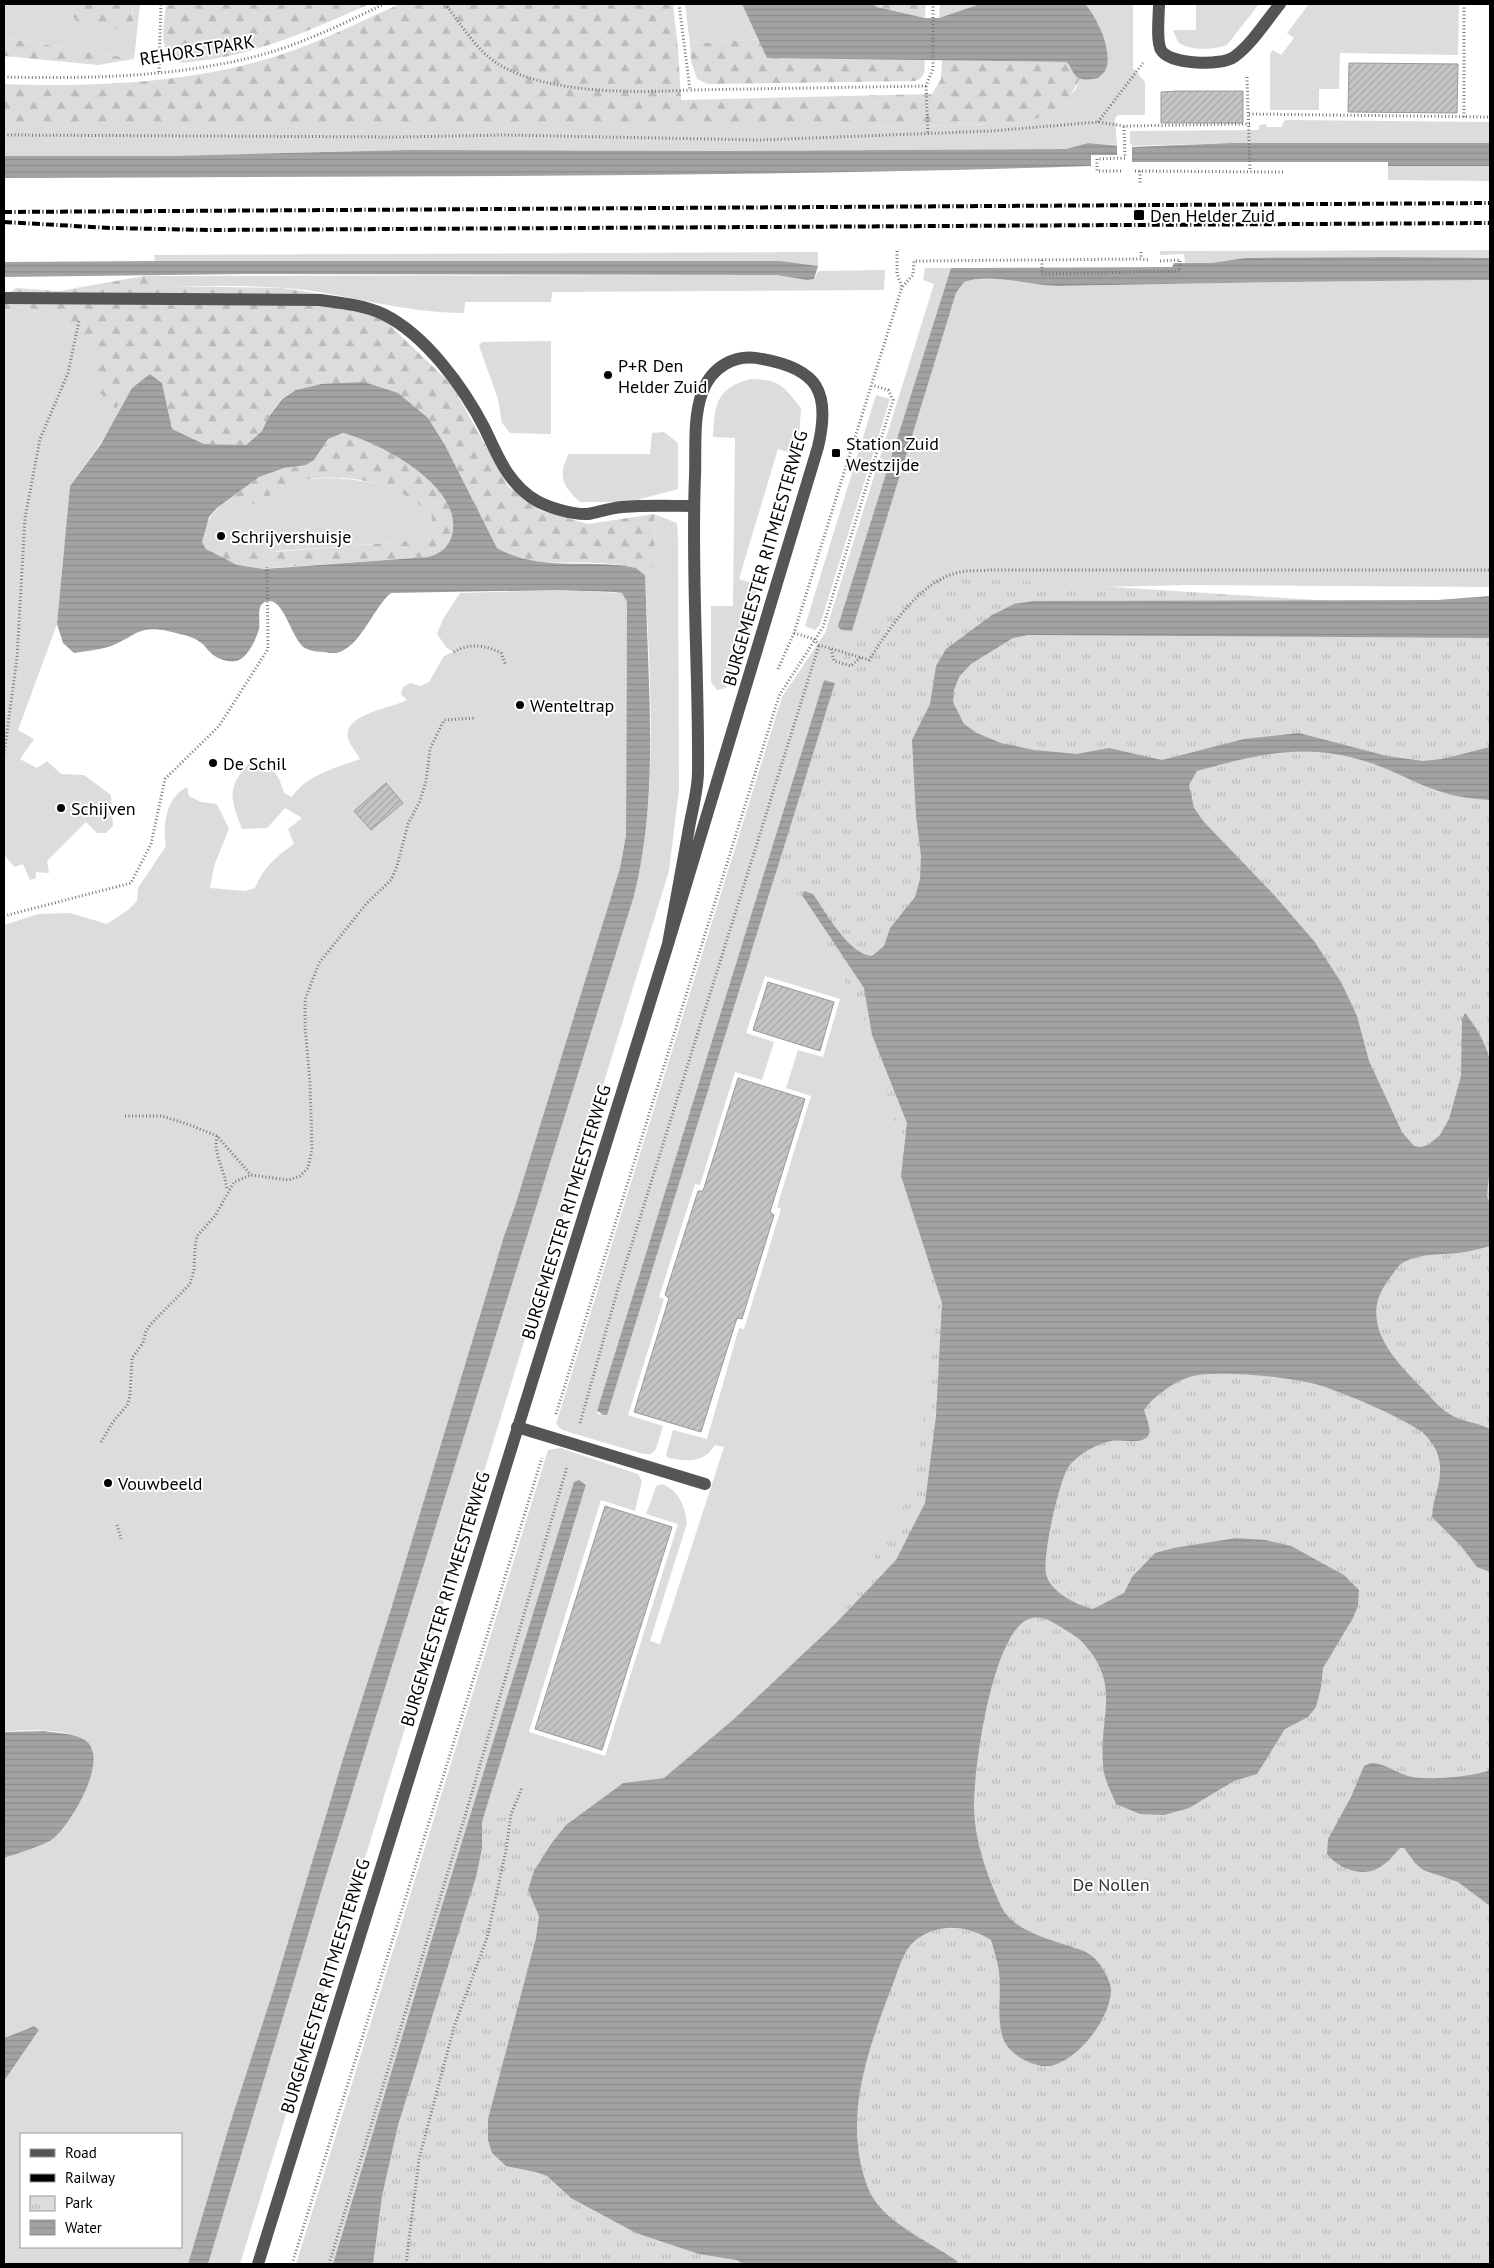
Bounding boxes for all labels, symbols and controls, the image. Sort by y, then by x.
street label: REHORSTPARK [138,30,256,70]
place label: Den Helder Zuid [1150,204,1275,227]
marker: Den Helder Zuid [1132,208,1146,222]
place label: P+R Den Helder Zuid [618,354,707,398]
marker: P+R Den Helder Zuid [602,369,614,381]
street label: BURGEMEESTER RITMEESTERWEG [717,427,813,689]
place label: Station Zuid Westzijde [846,432,939,476]
marker: Station Zuid Westzijde [830,447,842,459]
place label: Schrijvershuisje [231,525,352,548]
marker: Schrijvershuisje [215,530,227,542]
place label: Wenteltrap [530,694,614,717]
marker: Wenteltrap [514,699,526,711]
place label: De Schil [223,752,287,775]
marker: De Schil [207,757,219,769]
place label: Schijven [71,797,136,820]
marker: Schijven [55,802,67,814]
street label: BURGEMEESTER RITMEESTERWEG [516,1082,616,1342]
street label: BURGEMEESTER RITMEESTERWEG [395,1469,495,1729]
place label: Vouwbeeld [117,1472,203,1495]
marker: Vouwbeeld [102,1477,114,1489]
street label: BURGEMEESTER RITMEESTERWEG [275,1856,375,2116]
park label: De Nollen [1073,1873,1150,1896]
legend [20,2133,182,2248]
text: Road [65,2143,97,2162]
text: Railway [65,2168,115,2187]
text: Park [65,2193,93,2212]
text: Water [65,2218,102,2237]

